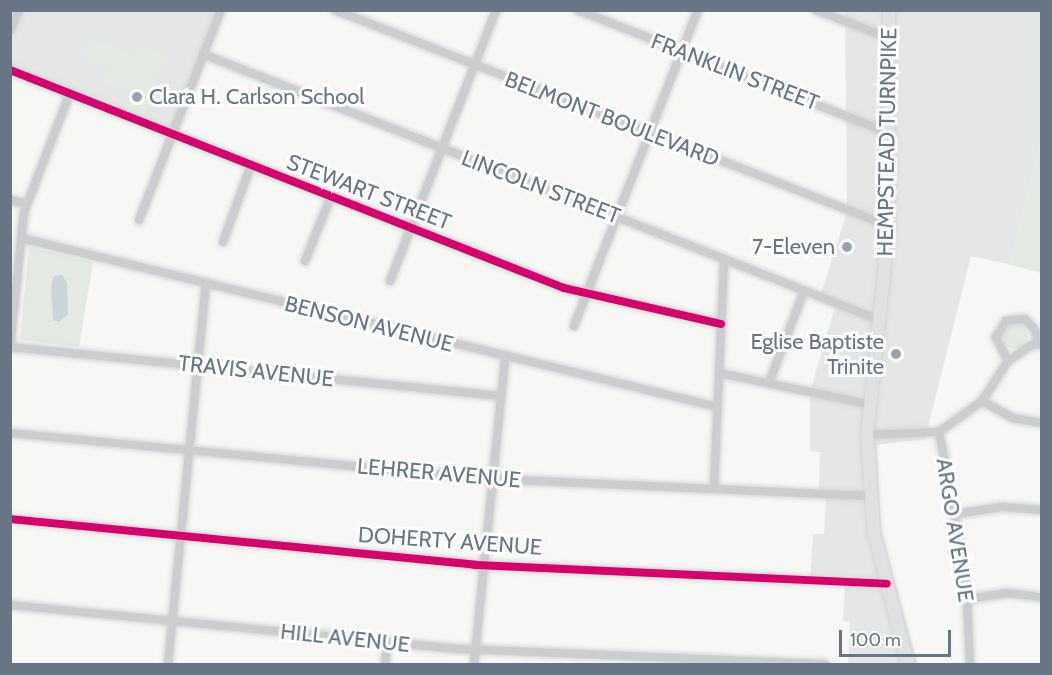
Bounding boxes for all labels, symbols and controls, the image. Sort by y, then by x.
street label: FRANKLIN STREET [648,28,822,116]
street label: HEMPSTEAD TURNPIKE [872,28,902,256]
street label: BELMONT BOULEVARD [501,66,723,172]
place label: Clara H. Carlson School [149,84,365,110]
marker: Clara H. Carlson School [130,90,144,104]
street label: LINCOLN STREET [458,145,624,229]
street label: STEWART STREET [283,149,455,235]
place label: 7-Eleven [752,234,835,260]
marker: 7-Eleven [840,240,854,254]
street label: BENSON AVENUE [282,290,456,358]
place label: Eglise Baptiste Trinite [750,328,884,380]
marker: Eglise Baptiste Trinite [889,347,903,361]
street label: TRAVIS AVENUE [177,350,335,392]
street label: LEHRER AVENUE [356,453,522,493]
street label: ARGO AVENUE [931,456,979,604]
street label: DOHERTY AVENUE [357,521,543,561]
street label: HILL AVENUE [279,618,411,658]
scale bar [842,618,954,656]
text: 100 m [850,629,901,651]

